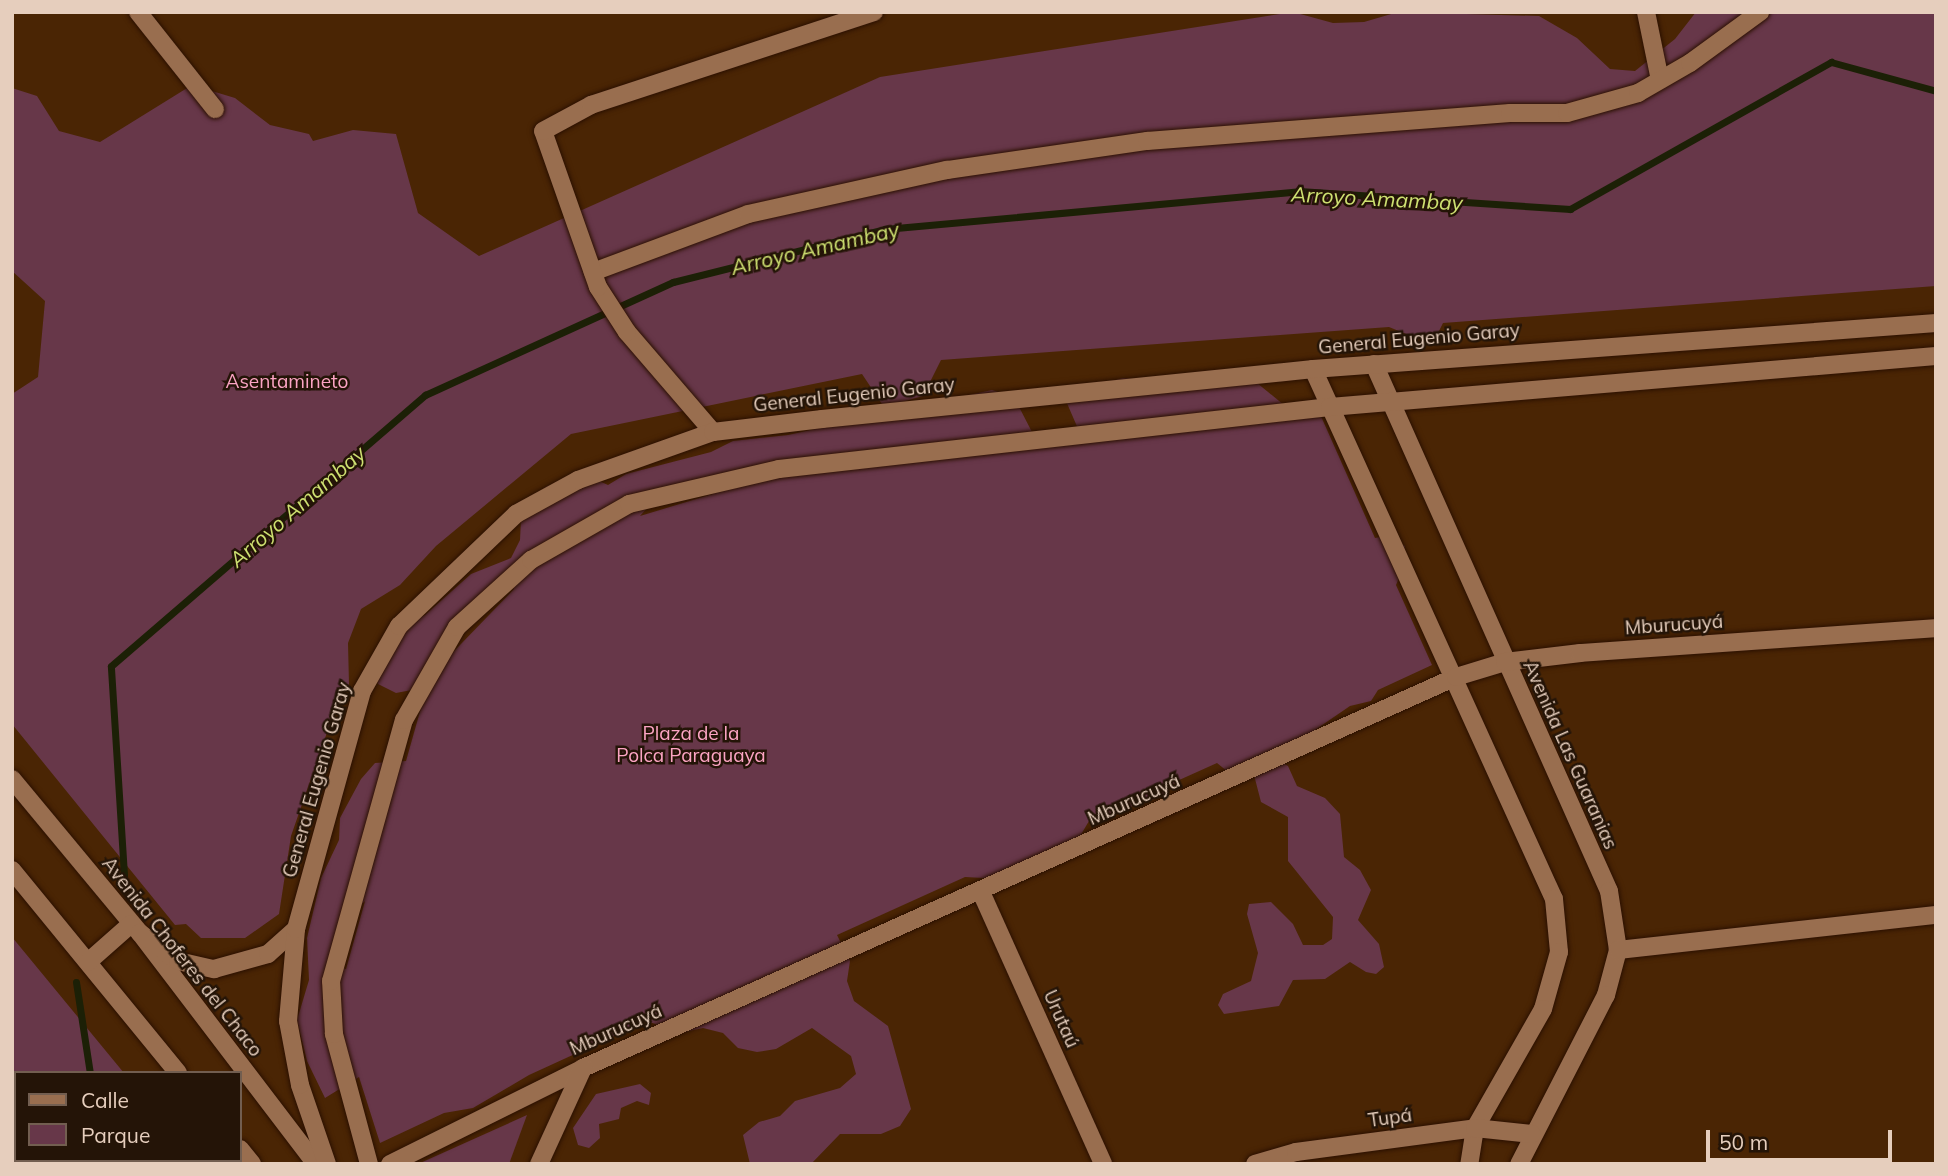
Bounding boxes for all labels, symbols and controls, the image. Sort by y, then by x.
water label: Arroyo Amambay [1290,181,1464,215]
water label: Arroyo Amambay [728,216,902,280]
street label: General Eugenio Garay [1317,319,1521,359]
park label: Asentamineto [226,371,348,393]
street label: General Eugenio Garay [752,373,956,417]
water label: Arroyo Amambay [224,440,370,572]
street label: Mburucuyá [1624,610,1724,640]
street label: Avenida Las Guaranias [1518,657,1622,853]
street label: General Eugenio Garay [278,680,356,880]
park label: Plaza de la Polca Paraguaya [616,723,766,767]
street label: Mburucuyá [1084,770,1184,830]
street label: Avenida Choferes del Chaco [97,853,267,1061]
street label: Urutaú [1038,987,1084,1051]
street label: Mburucuyá [566,1000,666,1060]
legend [14,1071,242,1162]
text: Calle [81,1087,129,1113]
street label: Tupá [1367,1104,1413,1132]
scale bar [1710,1116,1896,1160]
text: Parque [81,1122,150,1148]
text: 50 m [1719,1129,1768,1155]

